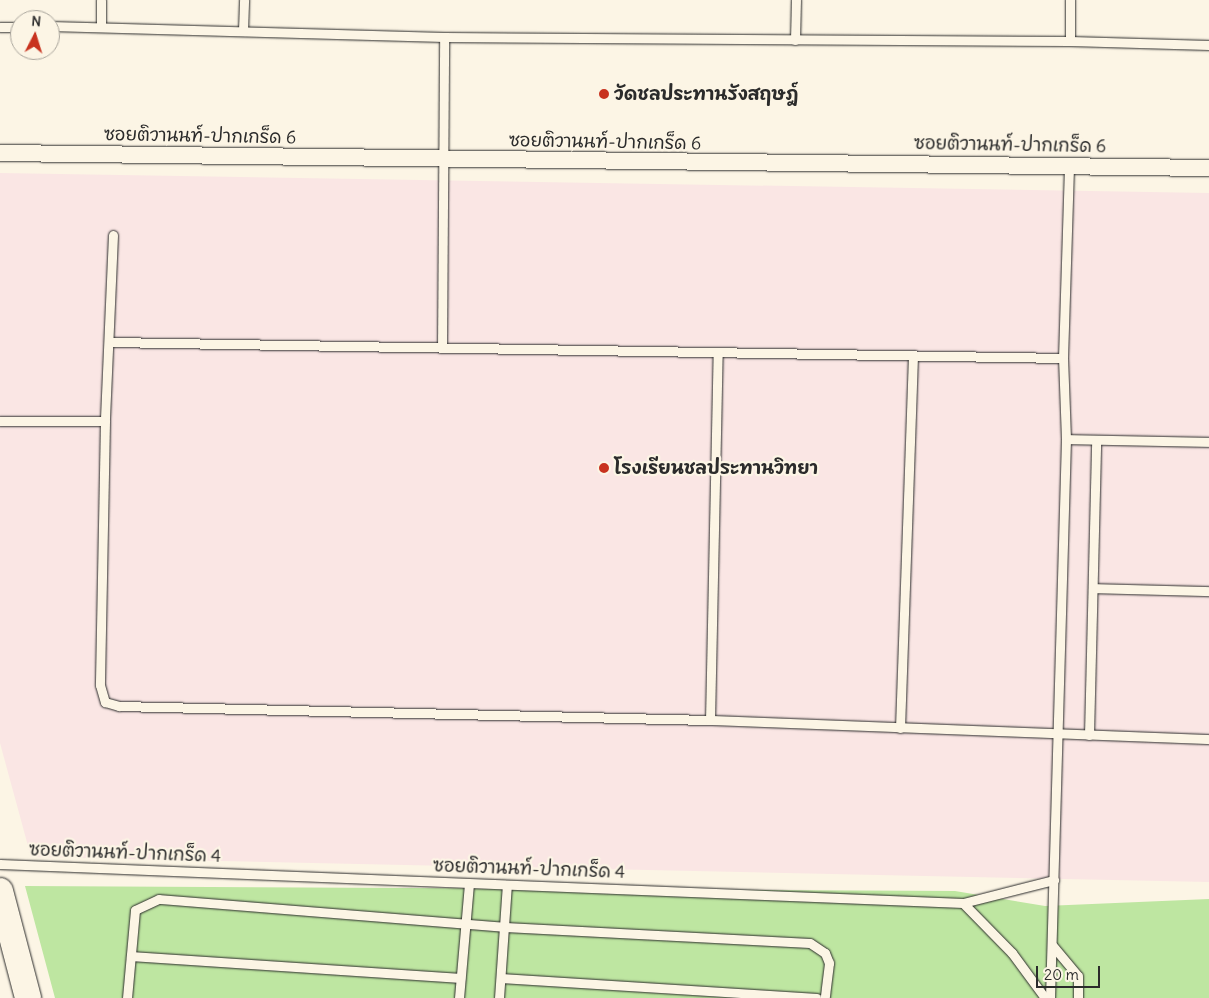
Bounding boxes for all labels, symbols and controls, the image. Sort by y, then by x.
north arrow [10,10,60,60]
text: N [31,12,42,30]
place label: วัดชลประทานรังสฤษฎ์ [614,83,798,105]
marker: วัดชลประทานรังสฤษฎ์ [598,88,610,100]
street label: ซอยติวานนท์-ปากเกร็ด 6 [104,124,296,148]
street label: ซอยติวานนท์-ปากเกร็ด 6 [509,130,701,154]
street label: ซอยติวานนท์-ปากเกร็ด 6 [914,133,1106,157]
place label: โรงเรียนชลประทานวิทยา [614,457,818,479]
marker: โรงเรียนชลประทานวิทยา [598,462,610,474]
street label: ซอยติวานนท์-ปากเกร็ด 4 [28,839,222,867]
street label: ซอยติวานนท์-ปากเกร็ด 4 [432,855,626,883]
scale bar [1039,956,1103,988]
text: 20 m [1044,965,1079,984]

